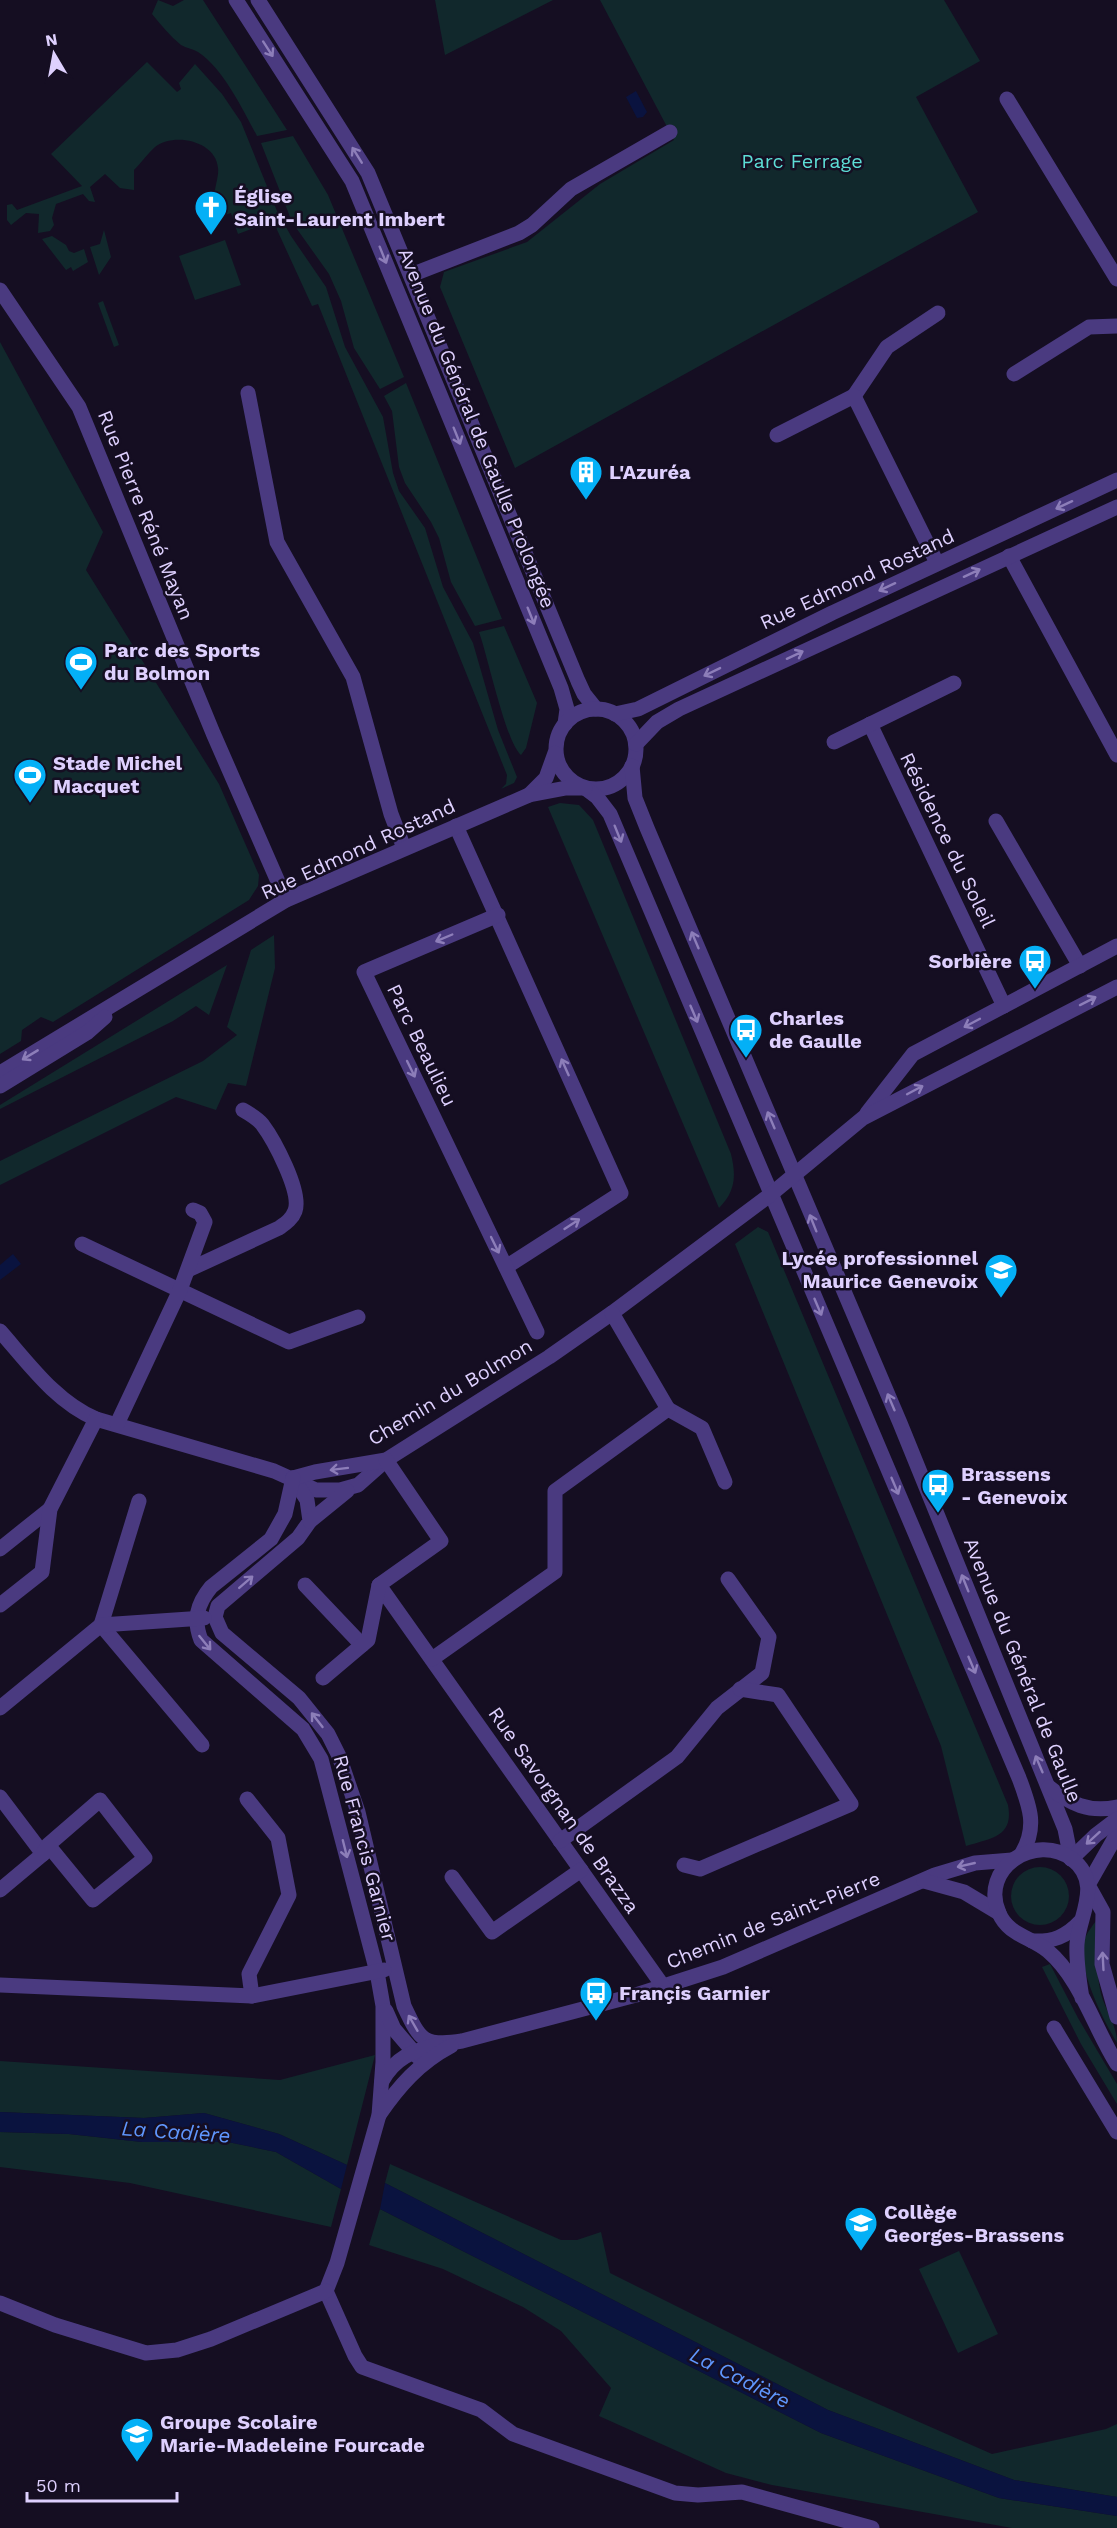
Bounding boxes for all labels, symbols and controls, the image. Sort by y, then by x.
north arrow [24,24,84,84]
text: N [44,29,59,50]
one-way arrow [262,40,274,57]
one-way arrow [350,147,363,164]
park label: Parc Ferrage [741,149,863,173]
place label: Église Saint-Laurent Imbert [234,184,445,231]
church icon: Église Saint-Laurent Imbert [193,189,229,236]
street label: Avenue du Général de Gaulle Prolongée [393,244,561,612]
one-way arrow [378,246,389,264]
street label: Rue Pierre Réné Mayan [93,407,199,623]
one-way arrow [452,426,463,444]
building icon: L'Azuréa [568,454,604,501]
place label: L'Azuréa [609,460,691,484]
one-way arrow [1055,499,1073,511]
street label: Rue Edmond Rostand [756,523,958,635]
one-way arrow [963,567,981,579]
one-way arrow [879,582,897,593]
one-way arrow [526,606,537,625]
place label: Parc des Sports du Bolmon [104,638,260,685]
sports icon: Parc des Sports du Bolmon [63,644,99,691]
one-way arrow [786,649,804,660]
one-way arrow [703,667,721,678]
street label: Résidence du Soleil [895,748,1001,932]
place label: Stade Michel Macquet [53,751,182,798]
sports icon: Stade Michel Macquet [12,757,48,804]
street label: Rue Edmond Rostand [257,793,459,905]
one-way arrow [613,825,624,843]
one-way arrow [689,932,700,950]
one-way arrow [436,933,454,944]
bus stop icon: Sorbière [1017,943,1053,990]
place label: Sorbière [929,949,1012,973]
street label: Parc Beaulieu [382,980,462,1110]
one-way arrow [1079,995,1097,1007]
one-way arrow [689,1005,700,1023]
place label: Charles de Gaulle [769,1006,862,1053]
bus stop icon: Charles de Gaulle [728,1012,764,1059]
one-way arrow [964,1017,982,1029]
one-way arrow [22,1049,39,1061]
one-way arrow [559,1058,570,1077]
one-way arrow [405,1060,417,1078]
one-way arrow [906,1084,924,1096]
one-way arrow [765,1111,776,1130]
one-way arrow [807,1214,818,1233]
one-way arrow [563,1218,580,1230]
one-way arrow [490,1236,501,1254]
place label: Lycée professionnel Maurice Genevoix [781,1246,978,1293]
school or university icon: Lycée professionnel Maurice Genevoix [983,1252,1019,1299]
one-way arrow [813,1297,824,1315]
street label: Chemin du Bolmon [363,1333,537,1451]
one-way arrow [885,1393,896,1411]
place label: Brassens - Genevoix [961,1462,1068,1509]
one-way arrow [329,1463,349,1474]
bus stop icon: Brassens - Genevoix [920,1467,956,1514]
one-way arrow [889,1476,901,1494]
street label: Avenue du Général de Gaulle [959,1534,1087,1806]
one-way arrow [238,1575,253,1589]
one-way arrow [959,1575,970,1593]
one-way arrow [199,1635,212,1651]
one-way arrow [967,1655,978,1673]
street label: Rue Savorgnan de Brazza [483,1702,645,1918]
one-way arrow [310,1712,323,1728]
street label: Rue Francis Garnier [329,1752,401,1944]
one-way arrow [1033,1756,1044,1774]
one-way arrow [1086,1831,1101,1845]
one-way arrow [340,1839,352,1858]
one-way arrow [957,1860,976,1872]
street label: Chemin de Saint-Pierre [663,1866,883,1974]
one-way arrow [1097,1951,1108,1971]
bus stop icon: Françis Garnier [578,1975,614,2022]
place label: Françis Garnier [619,1981,770,2005]
one-way arrow [407,2015,419,2032]
water label: La Cadière [121,2115,231,2148]
place label: Collège Georges-Brassens [884,2200,1064,2247]
school or university icon: Collège Georges-Brassens [843,2205,879,2252]
water label: La Cadière [686,2342,794,2413]
place label: Groupe Scolaire Marie-Madeleine Fourcade [160,2410,425,2457]
school or university icon: Groupe Scolaire Marie-Madeleine Fourcade [119,2416,155,2463]
scale bar [27,2465,177,2503]
text: 50 m [36,2475,81,2496]

